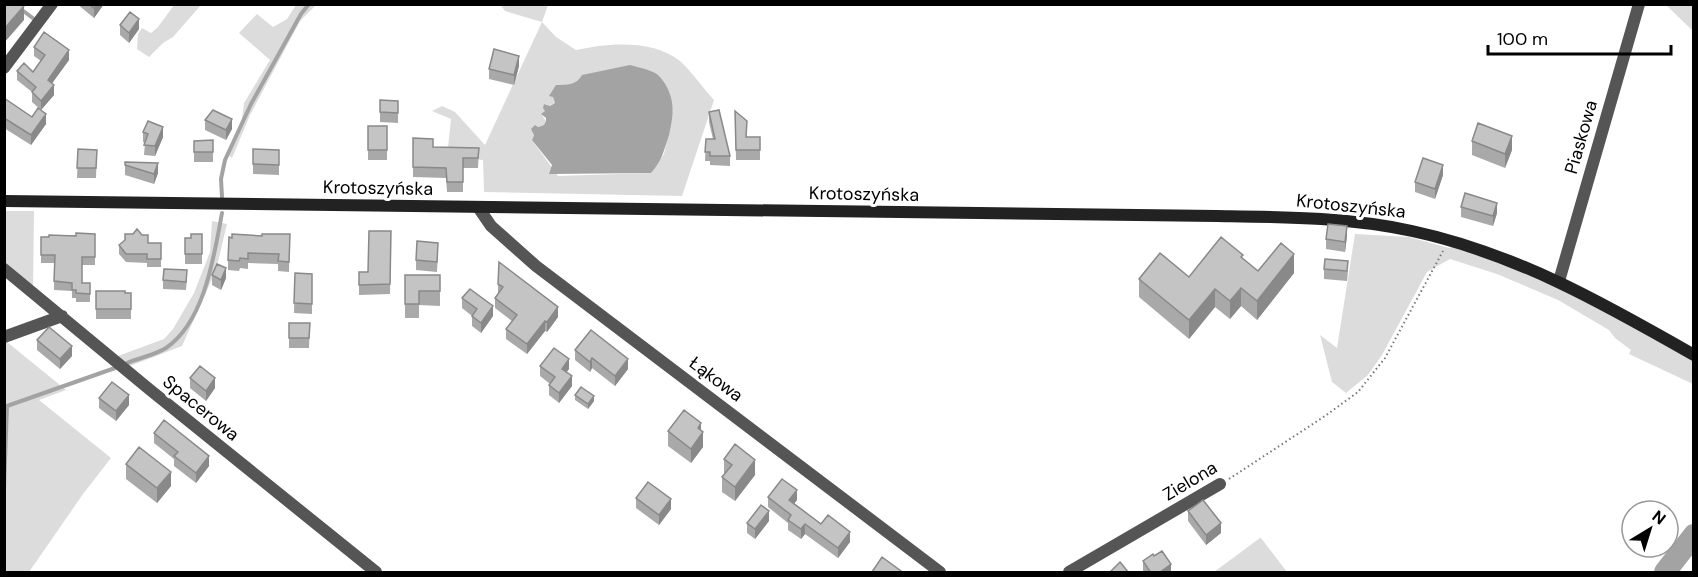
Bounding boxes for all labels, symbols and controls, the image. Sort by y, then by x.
scale bar [1488,18,1671,56]
text: 100 m [1497,27,1548,51]
street label: Piaskowa [1559,97,1603,177]
street label: Krotoszyńska [323,175,433,201]
street label: Krotoszyńska [809,181,919,207]
street label: Krotoszyńska [1295,188,1407,224]
street label: Łąkowa [684,351,748,407]
street label: Spacerowa [158,370,244,446]
street label: Zielona [1158,455,1222,507]
north arrow [1620,499,1680,559]
text: N [1648,506,1670,529]

